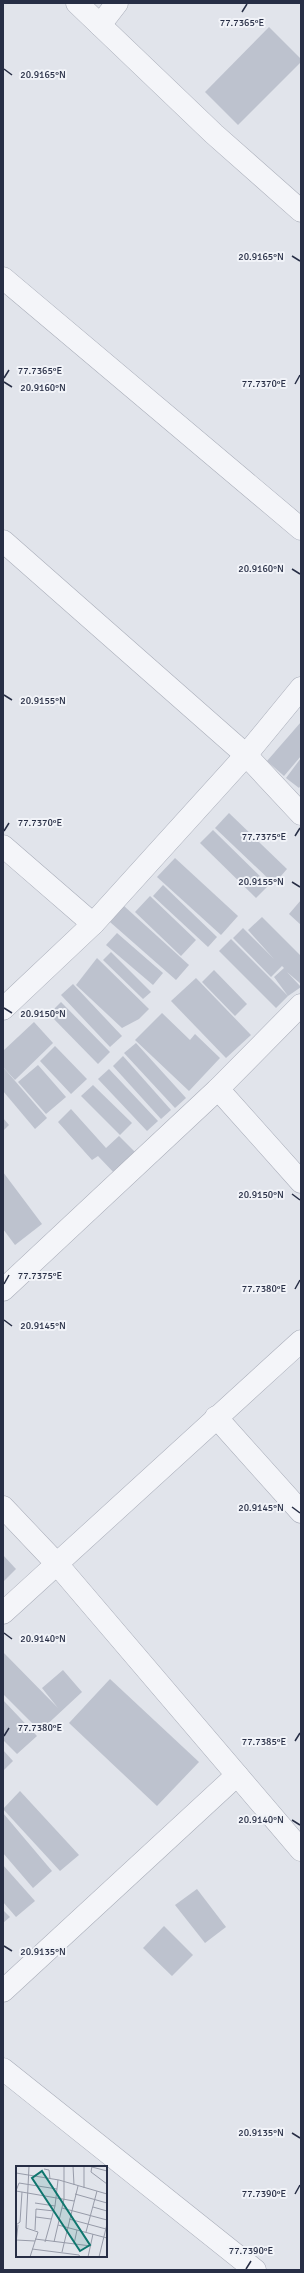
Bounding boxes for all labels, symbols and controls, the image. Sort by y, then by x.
text: 77.7365°E [220,17,265,29]
text: 20.9165°N [20,69,66,81]
text: 20.9165°N [238,251,284,263]
text: 77.7365°E [18,365,63,377]
text: 77.7370°E [242,378,287,390]
text: 20.9160°N [20,382,66,394]
text: 20.9160°N [238,563,284,575]
text: 20.9155°N [20,695,66,707]
text: 77.7370°E [18,817,63,829]
text: 77.7375°E [242,831,287,843]
text: 20.9155°N [238,876,284,888]
text: 20.9150°N [20,1008,66,1020]
text: 20.9150°N [238,1189,284,1201]
text: 77.7375°E [18,1270,63,1282]
text: 77.7380°E [242,1283,287,1295]
text: 20.9145°N [20,1320,66,1332]
text: 20.9145°N [238,1502,284,1514]
text: 20.9140°N [20,1633,66,1645]
text: 77.7380°E [18,1722,63,1734]
text: 77.7385°E [242,1736,287,1748]
text: 20.9140°N [238,1814,284,1826]
text: 20.9135°N [20,1946,66,1958]
text: 20.9135°N [238,2127,284,2139]
inset map [16,2166,107,2257]
text: 77.7390°E [242,2188,287,2200]
text: 77.7390°E [229,2245,274,2257]

